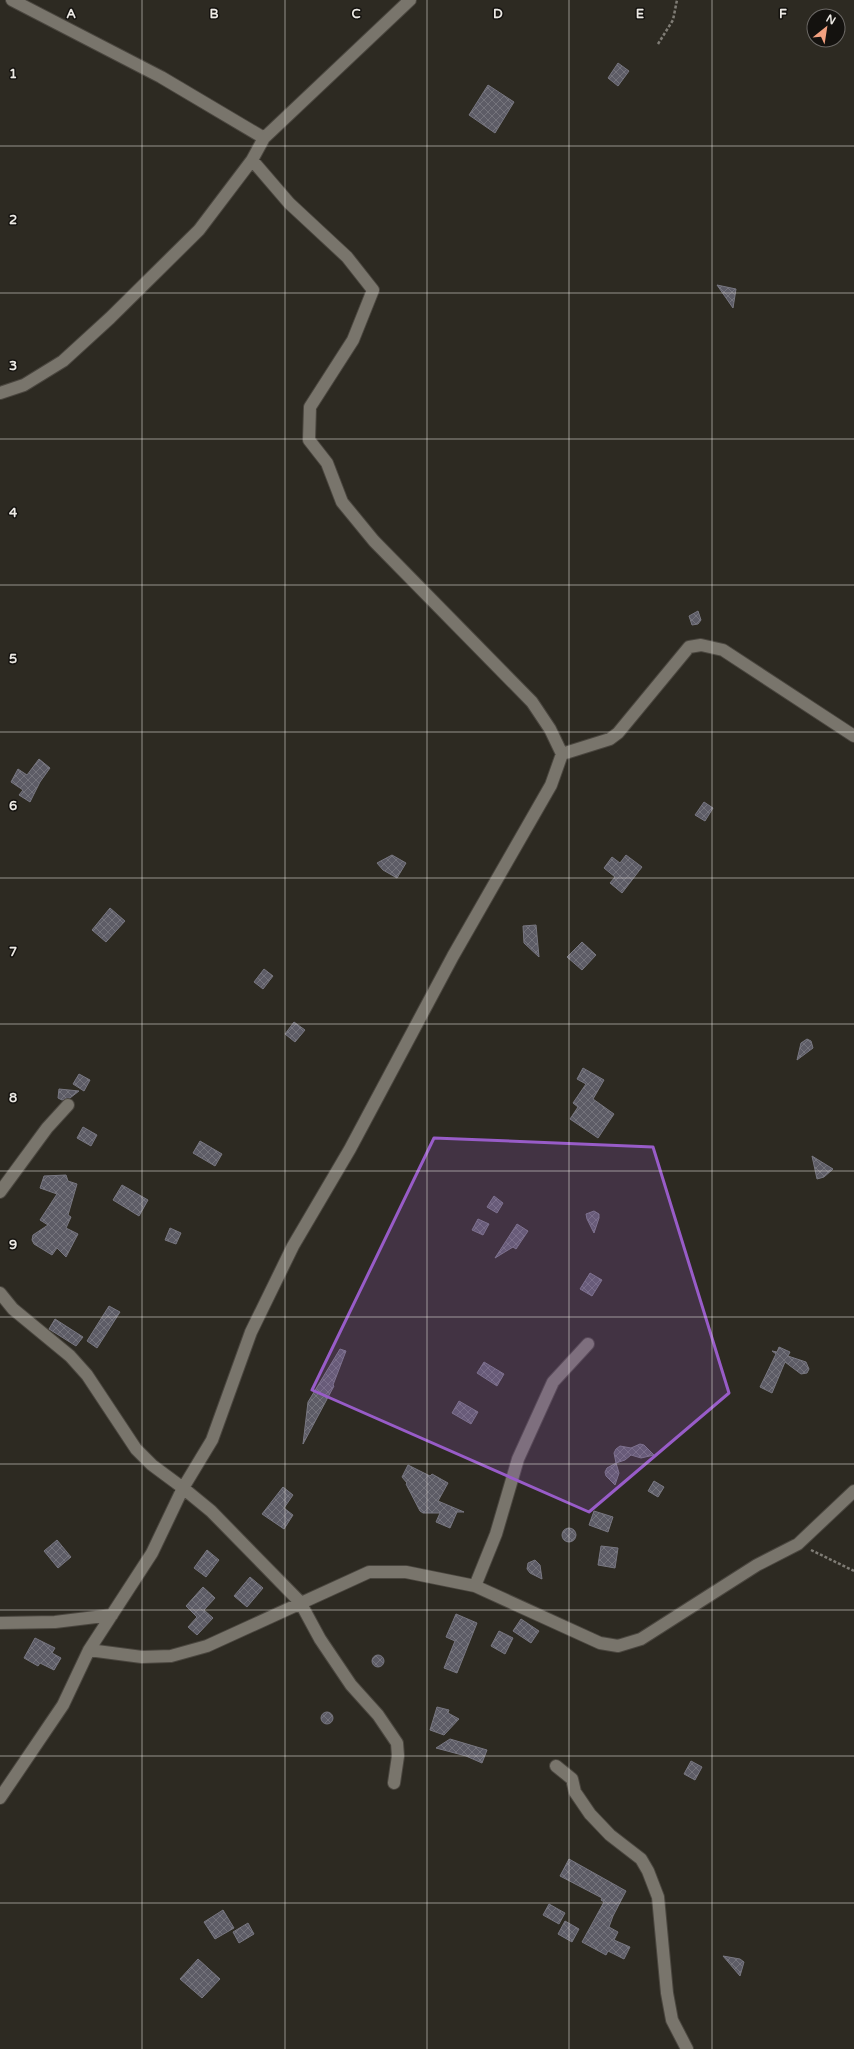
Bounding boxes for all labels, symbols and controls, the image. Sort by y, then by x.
text: A [66,6,76,22]
text: B [209,6,219,22]
text: C [351,6,361,22]
text: D [493,6,503,22]
text: E [636,6,644,22]
text: F [779,6,787,22]
north arrow [806,8,846,48]
text: N [824,12,838,28]
text: 1 [9,66,17,82]
text: 2 [9,212,17,228]
text: 3 [9,358,17,374]
text: 4 [9,505,18,521]
text: 5 [9,651,17,667]
text: 6 [9,798,17,814]
text: 7 [9,944,17,960]
text: 8 [9,1090,17,1106]
text: 9 [9,1237,17,1253]

